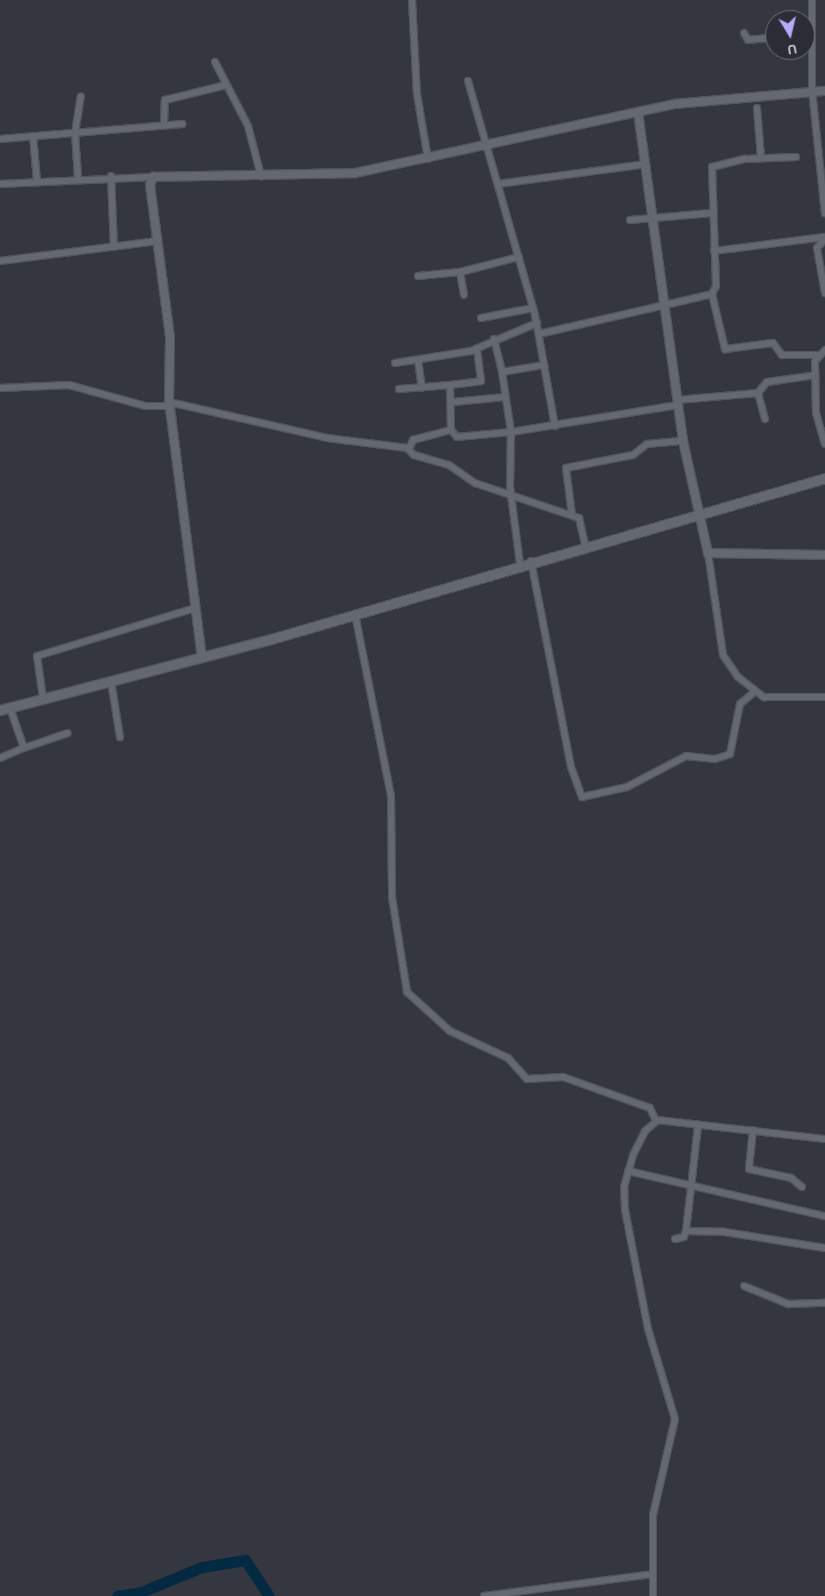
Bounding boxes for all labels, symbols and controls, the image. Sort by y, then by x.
north arrow [765,10,815,60]
text: U [786,40,798,58]

